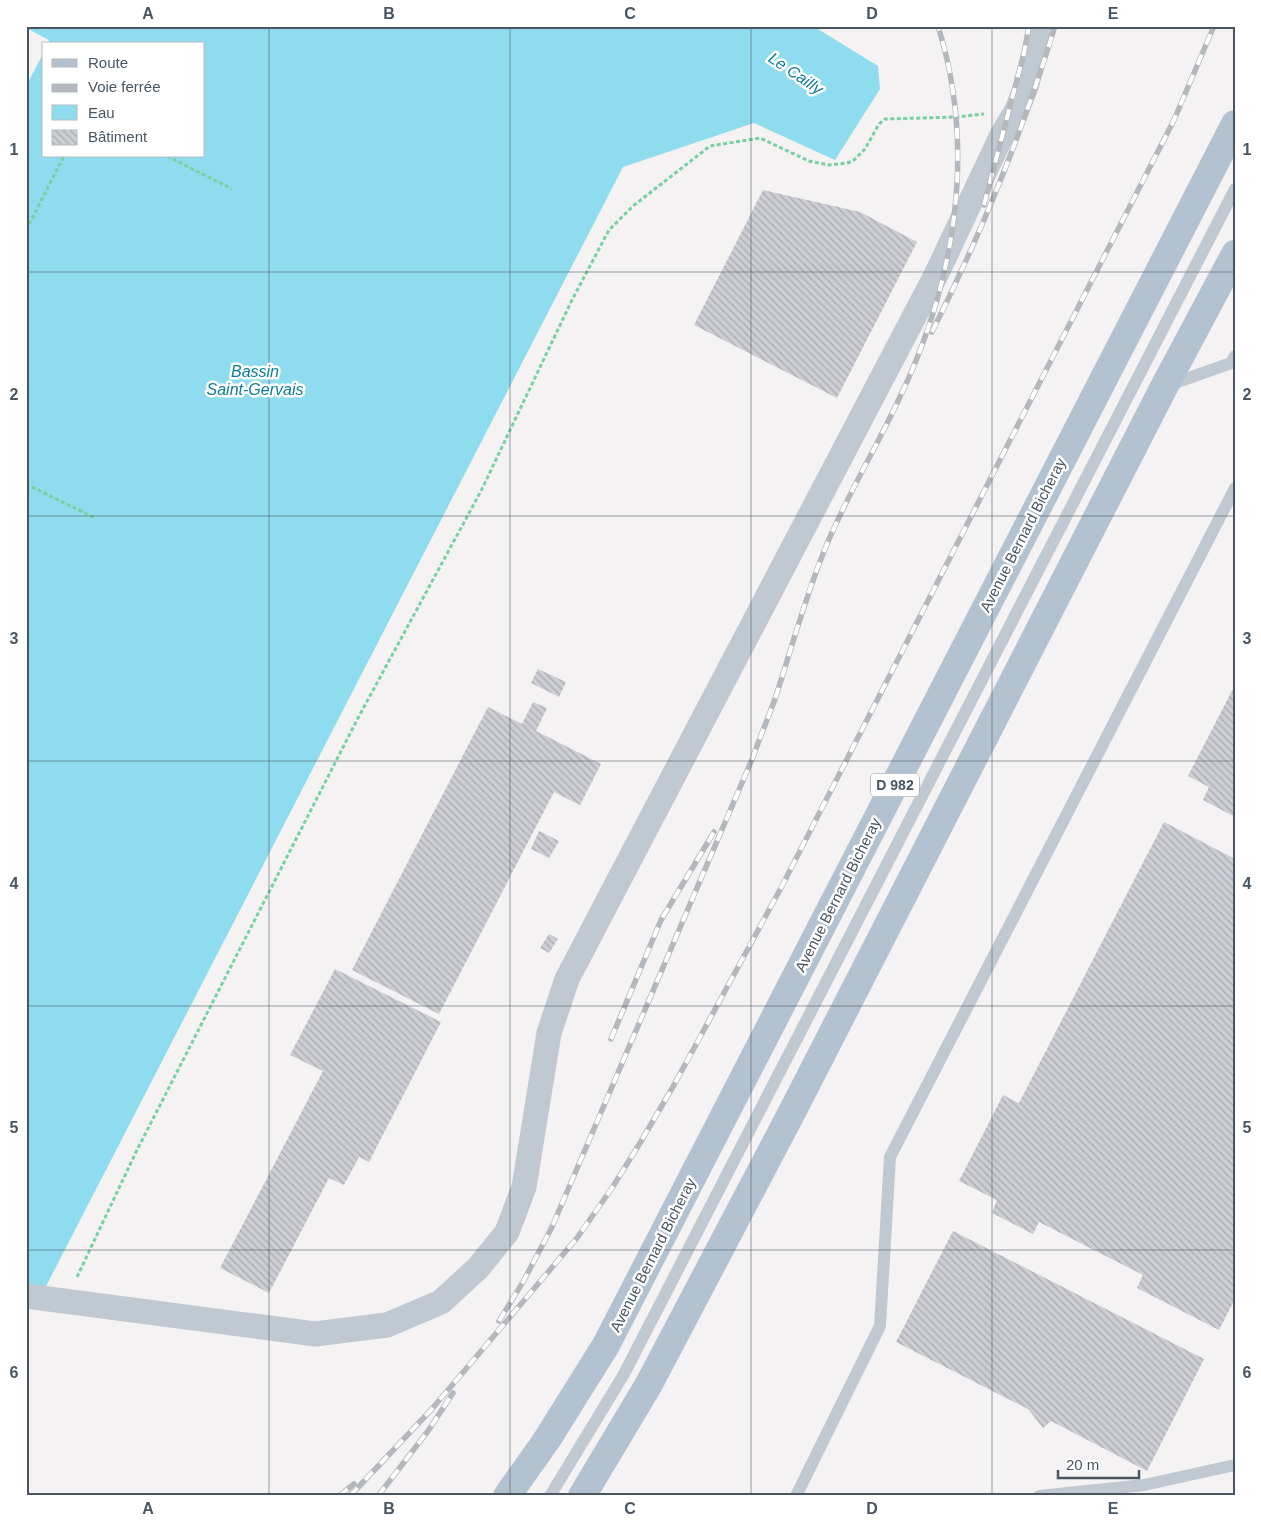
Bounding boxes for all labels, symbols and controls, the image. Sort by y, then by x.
text: A [142,5,154,22]
text: B [383,5,395,22]
text: C [624,5,636,22]
text: D [866,5,878,22]
text: E [1108,5,1119,22]
legend [42,42,205,158]
water label: Le Cailly [766,49,827,98]
text: Route [88,54,128,71]
text: Voie ferrée [88,78,161,95]
text: Eau [88,104,115,121]
text: Bâtiment [88,128,148,145]
text: 1 [10,141,19,158]
text: 1 [1243,141,1252,158]
water label: Bassin Saint-Gervais [207,363,303,398]
text: 2 [10,386,19,403]
text: 2 [1243,386,1252,403]
street label: Avenue Bernard Bicheray [976,454,1069,615]
text: 3 [10,630,19,647]
text: 3 [1243,630,1252,647]
road number: D 982 [871,774,919,796]
street label: Avenue Bernard Bicheray [791,814,884,975]
text: 4 [10,875,19,892]
text: 4 [1243,875,1252,892]
text: 5 [10,1119,19,1136]
text: 5 [1243,1119,1252,1136]
street label: Avenue Bernard Bicheray [606,1174,699,1335]
text: 6 [10,1364,19,1381]
text: 6 [1243,1364,1252,1381]
scale bar [1058,1447,1140,1479]
text: 20 m [1066,1456,1099,1473]
text: A [142,1500,154,1517]
text: B [383,1500,395,1517]
text: C [624,1500,636,1517]
text: D [866,1500,878,1517]
text: E [1108,1500,1119,1517]

